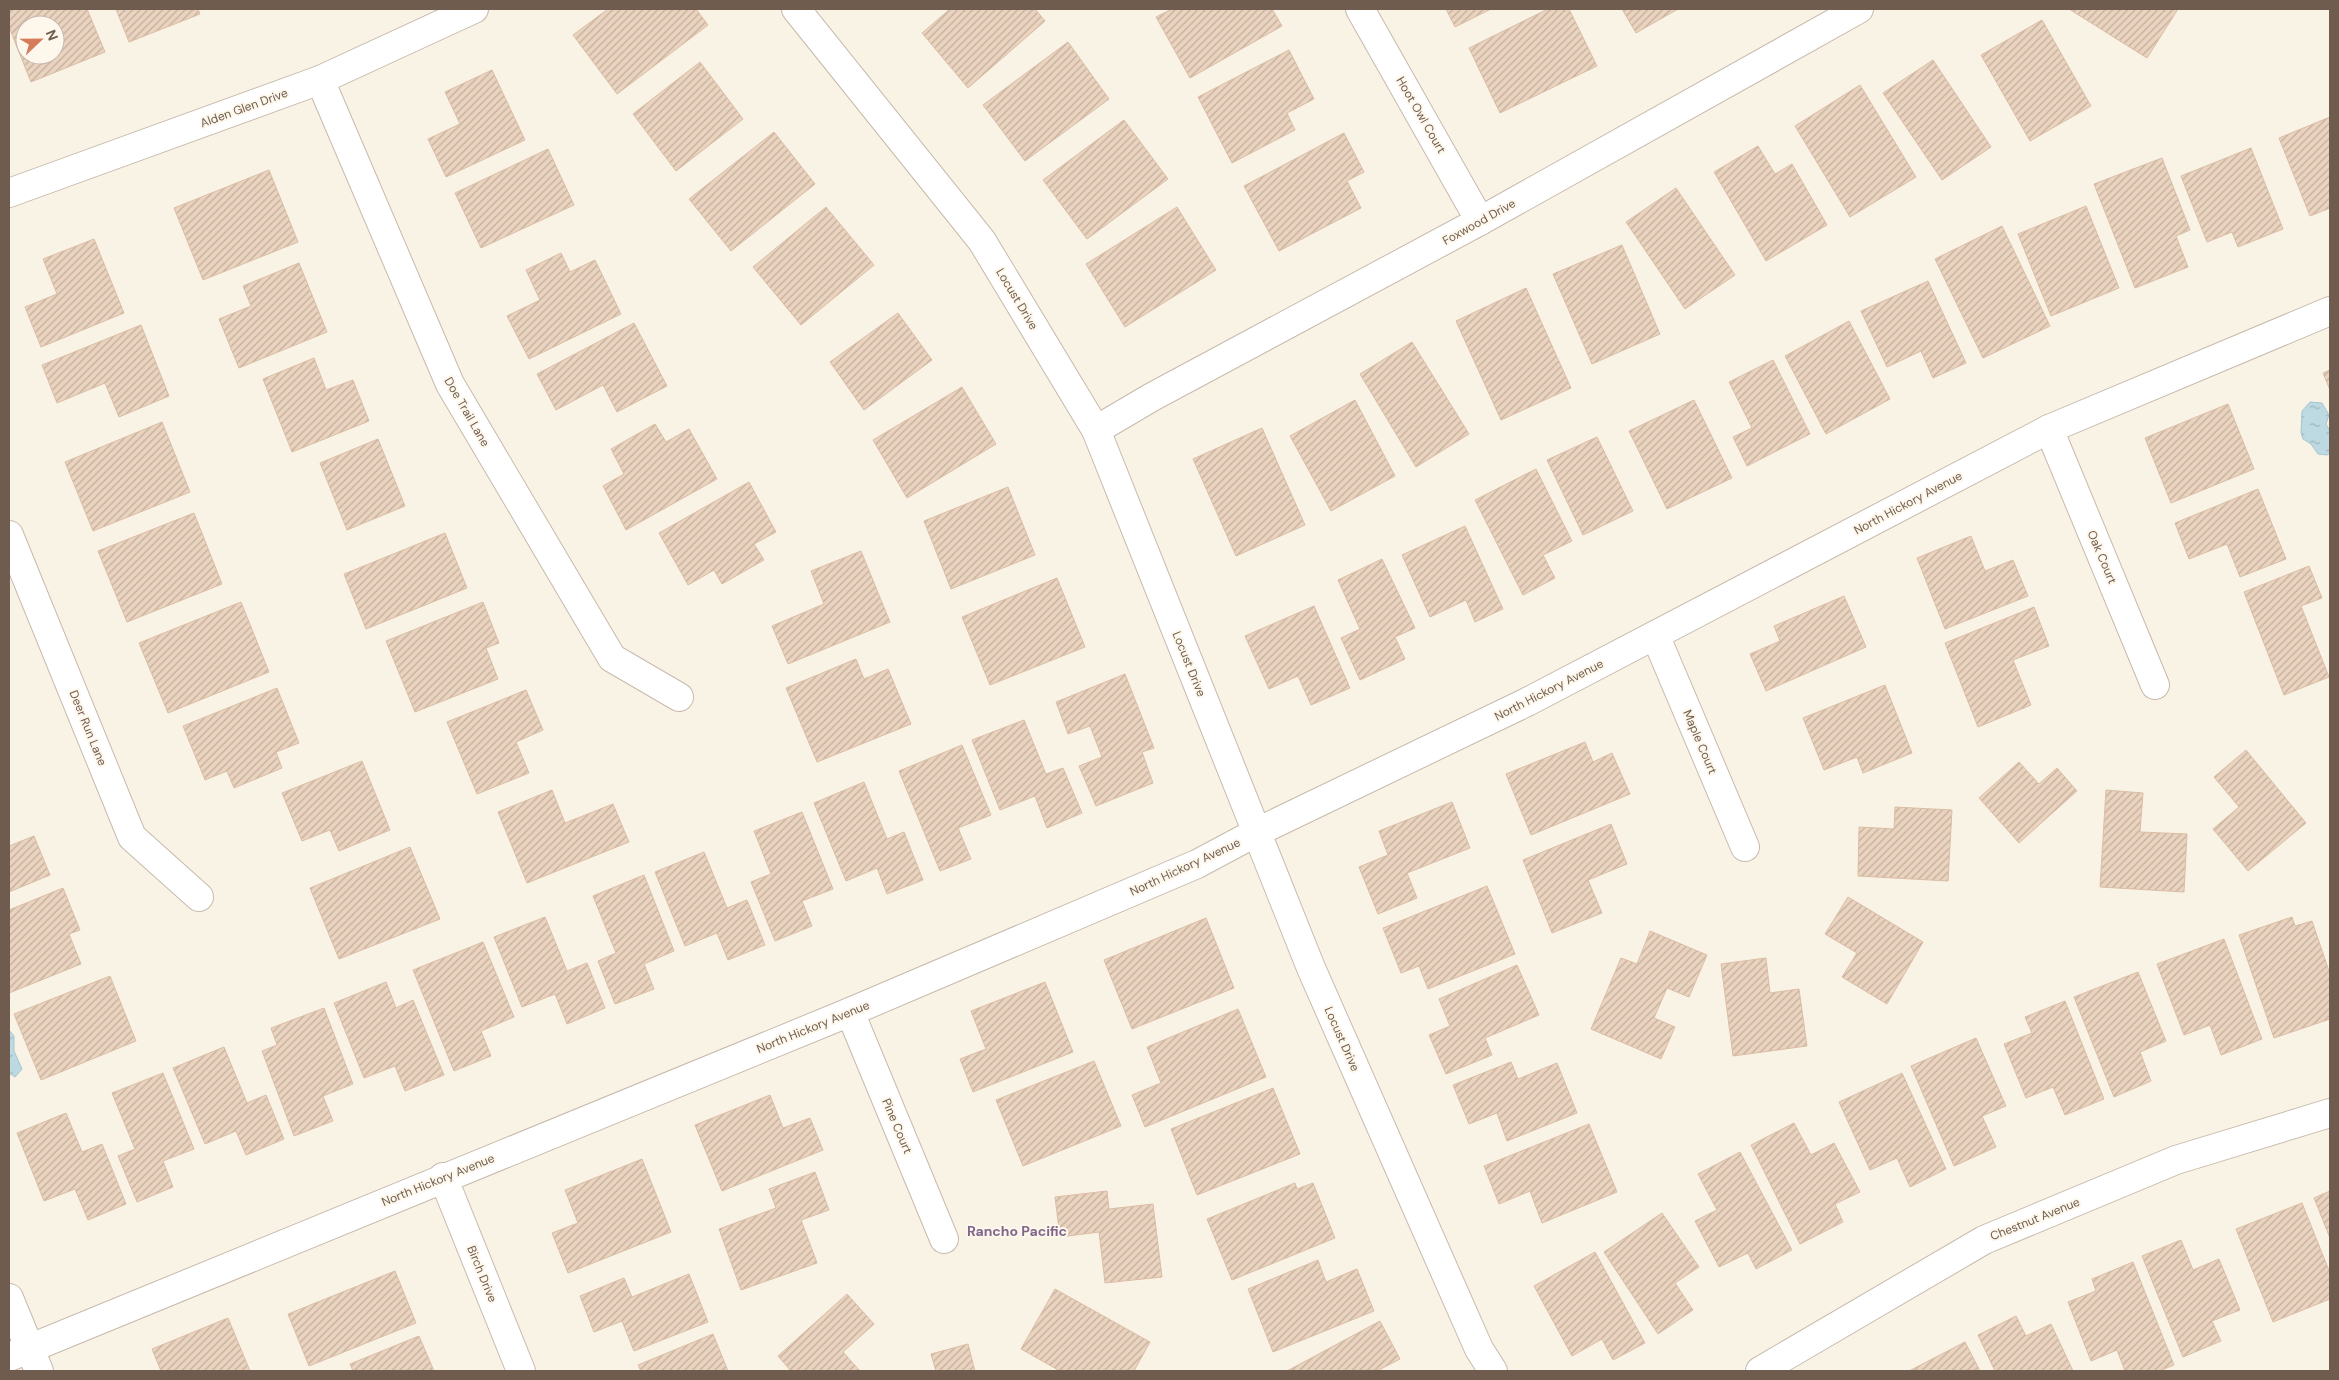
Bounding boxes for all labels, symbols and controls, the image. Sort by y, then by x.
north arrow [15,15,65,65]
text: N [42,27,62,43]
street label: Hoot Owl Court [1393,74,1450,157]
street label: Alden Glen Drive [198,85,290,131]
street label: Foxwood Drive [1440,195,1519,249]
street label: Locust Drive [992,265,1042,333]
street label: Doe Trail Lane [441,374,493,450]
street label: North Hickory Avenue [1851,468,1965,538]
street label: Oak Court [2084,528,2121,587]
street label: Locust Drive [1169,629,1209,699]
street label: North Hickory Avenue [1492,655,1606,724]
street label: Deer Run Lane [66,688,110,768]
street label: Maple Court [1679,707,1721,777]
street label: North Hickory Avenue [1127,834,1243,900]
street label: North Hickory Avenue [754,997,872,1057]
street label: Locust Drive [1321,1004,1363,1074]
street label: Pine Court [878,1096,916,1156]
street label: North Hickory Avenue [379,1150,497,1210]
street label: Chestnut Avenue [1988,1194,2082,1244]
district label: Rancho Pacific [967,1222,1067,1240]
street label: Birch Drive [463,1243,501,1305]

